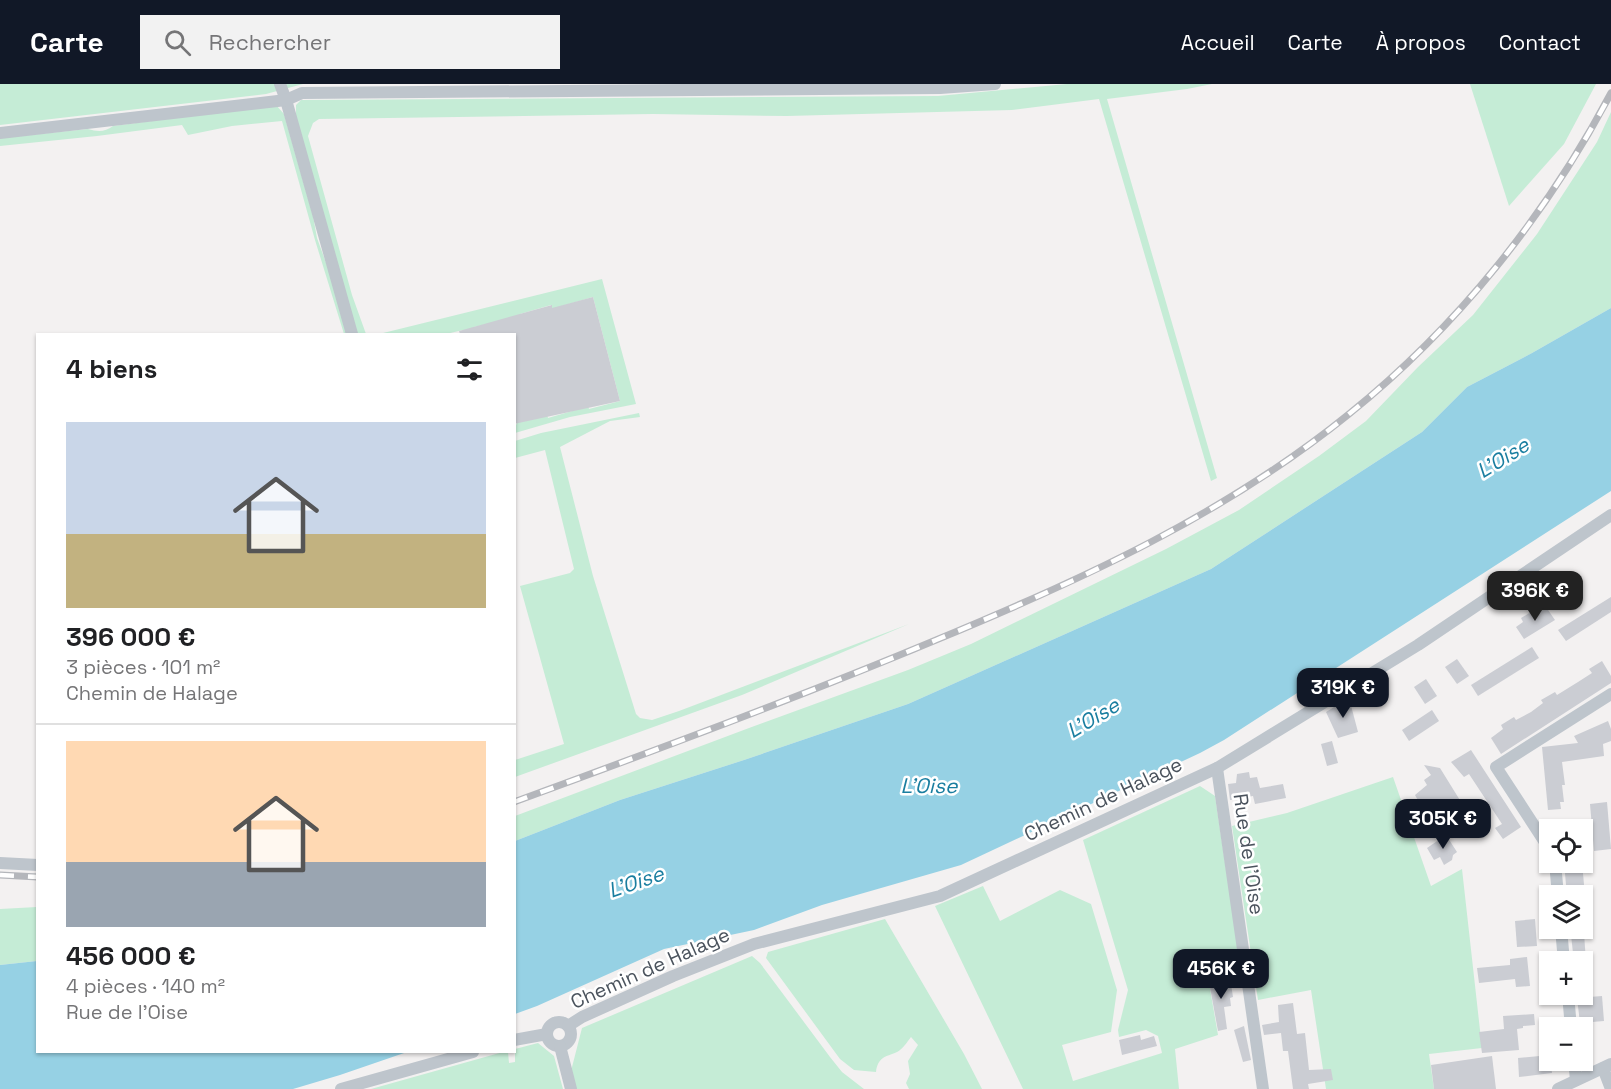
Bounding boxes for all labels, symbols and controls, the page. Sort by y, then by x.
search box [140,15,560,69]
text: Carte [30,24,104,60]
icon: search [161,26,194,59]
text: Rechercher [209,28,331,56]
text: Accueil [1181,29,1255,56]
text: Carte [1288,29,1343,56]
text: À propos [1376,29,1466,56]
text: Contact [1499,29,1581,56]
text: 4 biens [66,352,157,386]
icon: filters [453,353,486,386]
water label: L'Oise [1471,430,1535,484]
icon: home [222,461,330,569]
pin: 396K € [1486,571,1584,622]
text: 396K € [1501,577,1569,603]
text: 396 000 € [66,620,195,654]
text: 3 pièces · 101 m² [66,654,220,680]
pin: 319K € [1294,668,1392,719]
text: 319K € [1311,674,1375,700]
text: Chemin de Halage [66,680,238,706]
water label: L'Oise [1061,691,1125,744]
street label: Chemin de Halage [1020,751,1186,847]
water label: L’Oise [900,772,959,799]
icon: home [222,780,330,888]
street label: Rue de l'Oise [1228,792,1270,916]
pin: 305K € [1394,799,1492,850]
text: 305K € [1409,805,1477,831]
map controls [1539,819,1593,1071]
button: locate [1539,819,1593,873]
water label: L'Oise [604,859,669,904]
button: layers [1539,885,1593,939]
street label: Chemin de Halage [566,921,734,1015]
text: 456 000 € [66,939,196,973]
pin: 456K € [1172,949,1270,1000]
button: + [1539,951,1593,1005]
text: 456K € [1187,955,1255,981]
text: 4 pièces · 140 m² [66,973,225,999]
text: Rue de l'Oise [66,999,188,1025]
button: − [1539,1017,1593,1071]

